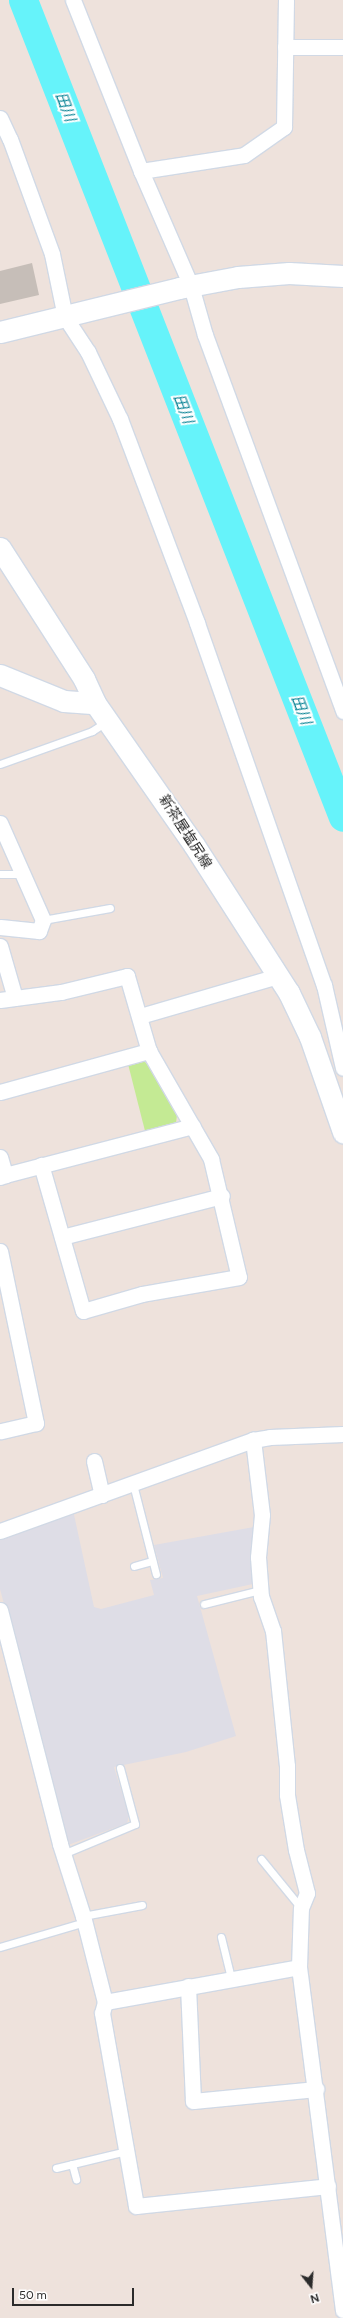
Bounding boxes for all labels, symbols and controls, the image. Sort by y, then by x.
water label: 田川 [51,90,79,124]
water label: 田川 [169,392,197,426]
water label: 田川 [287,693,315,727]
street label: 新茶屋塩尻線 [155,792,215,872]
north arrow [291,2266,331,2306]
scale bar [14,2280,136,2306]
text: 50 m [19,2288,47,2302]
text: N [309,2290,321,2305]

